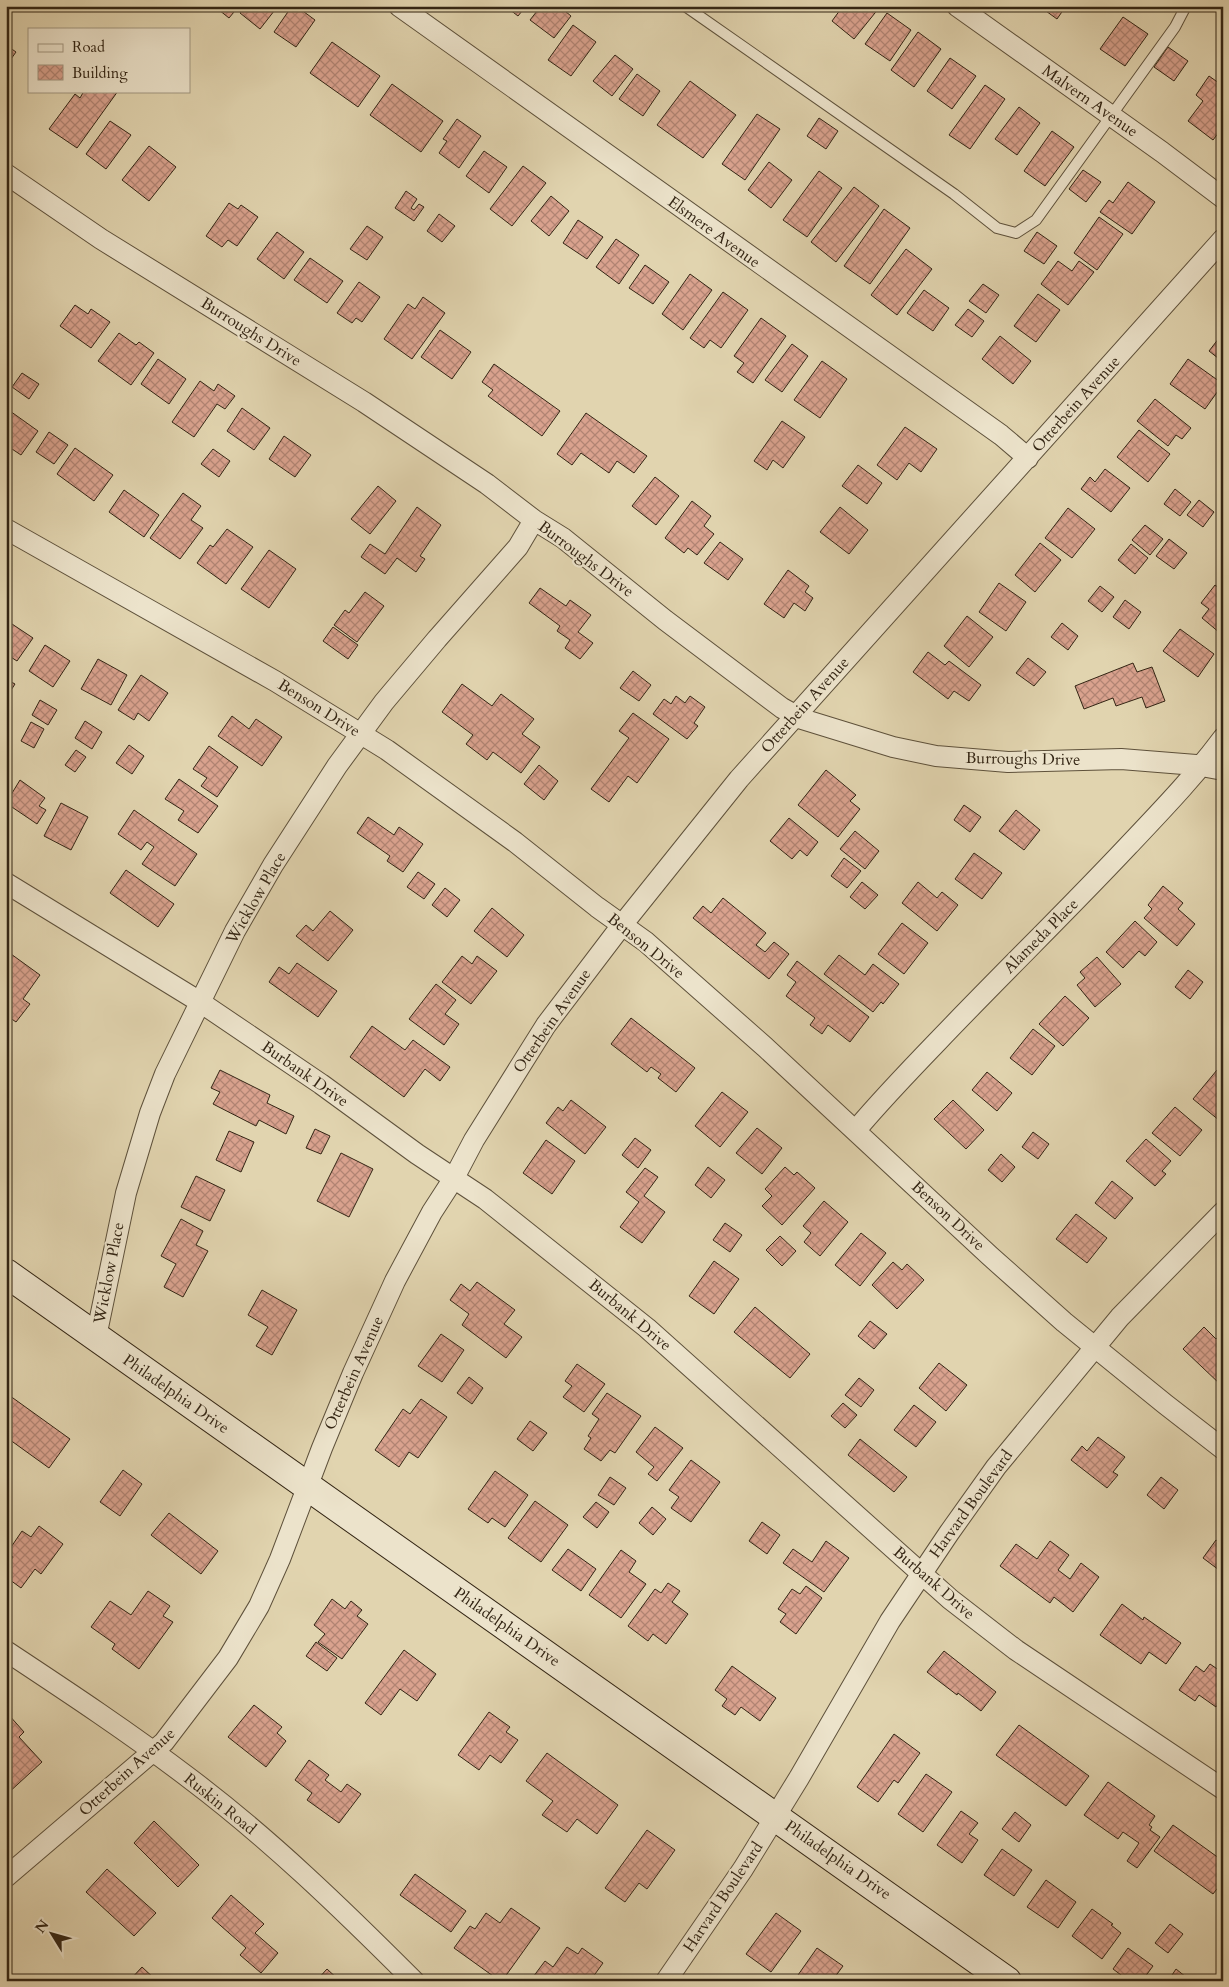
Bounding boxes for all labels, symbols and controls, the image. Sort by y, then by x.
legend [28,28,190,92]
text: Road [72,37,105,57]
street label: Malvern Avenue [1038,60,1142,142]
text: Building [72,63,128,83]
street label: Elsmere Avenue [663,191,765,273]
street label: Burroughs Drive [196,292,306,372]
street label: Otterbein Avenue [1027,351,1125,457]
street label: Burroughs Drive [534,516,638,602]
street label: Otterbein Avenue [756,652,854,758]
street label: Benson Drive [274,674,364,742]
street label: Burroughs Drive [965,747,1081,771]
street label: Wicklow Place [220,848,291,949]
street label: Alameda Place [999,894,1083,978]
street label: Benson Drive [603,908,689,984]
street label: Otterbein Avenue [508,964,596,1078]
street label: Burbank Drive [257,1036,353,1112]
street label: Benson Drive [906,1176,990,1256]
street label: Wicklow Place [88,1220,130,1327]
street label: Burbank Drive [584,1274,676,1356]
street label: Otterbein Avenue [319,1312,389,1434]
street label: Philadelphia Drive [118,1349,234,1439]
street label: Harvard Boulevard [924,1445,1018,1563]
street label: Burbank Drive [888,1541,980,1625]
street label: Philadelphia Drive [449,1582,565,1672]
street label: Otterbein Avenue [74,1723,180,1821]
street label: Ruskin Road [179,1768,261,1840]
street label: Philadelphia Drive [780,1815,896,1905]
street label: Harvard Boulevard [678,1837,768,1957]
north arrow [28,1910,78,1960]
text: N [31,1916,53,1937]

